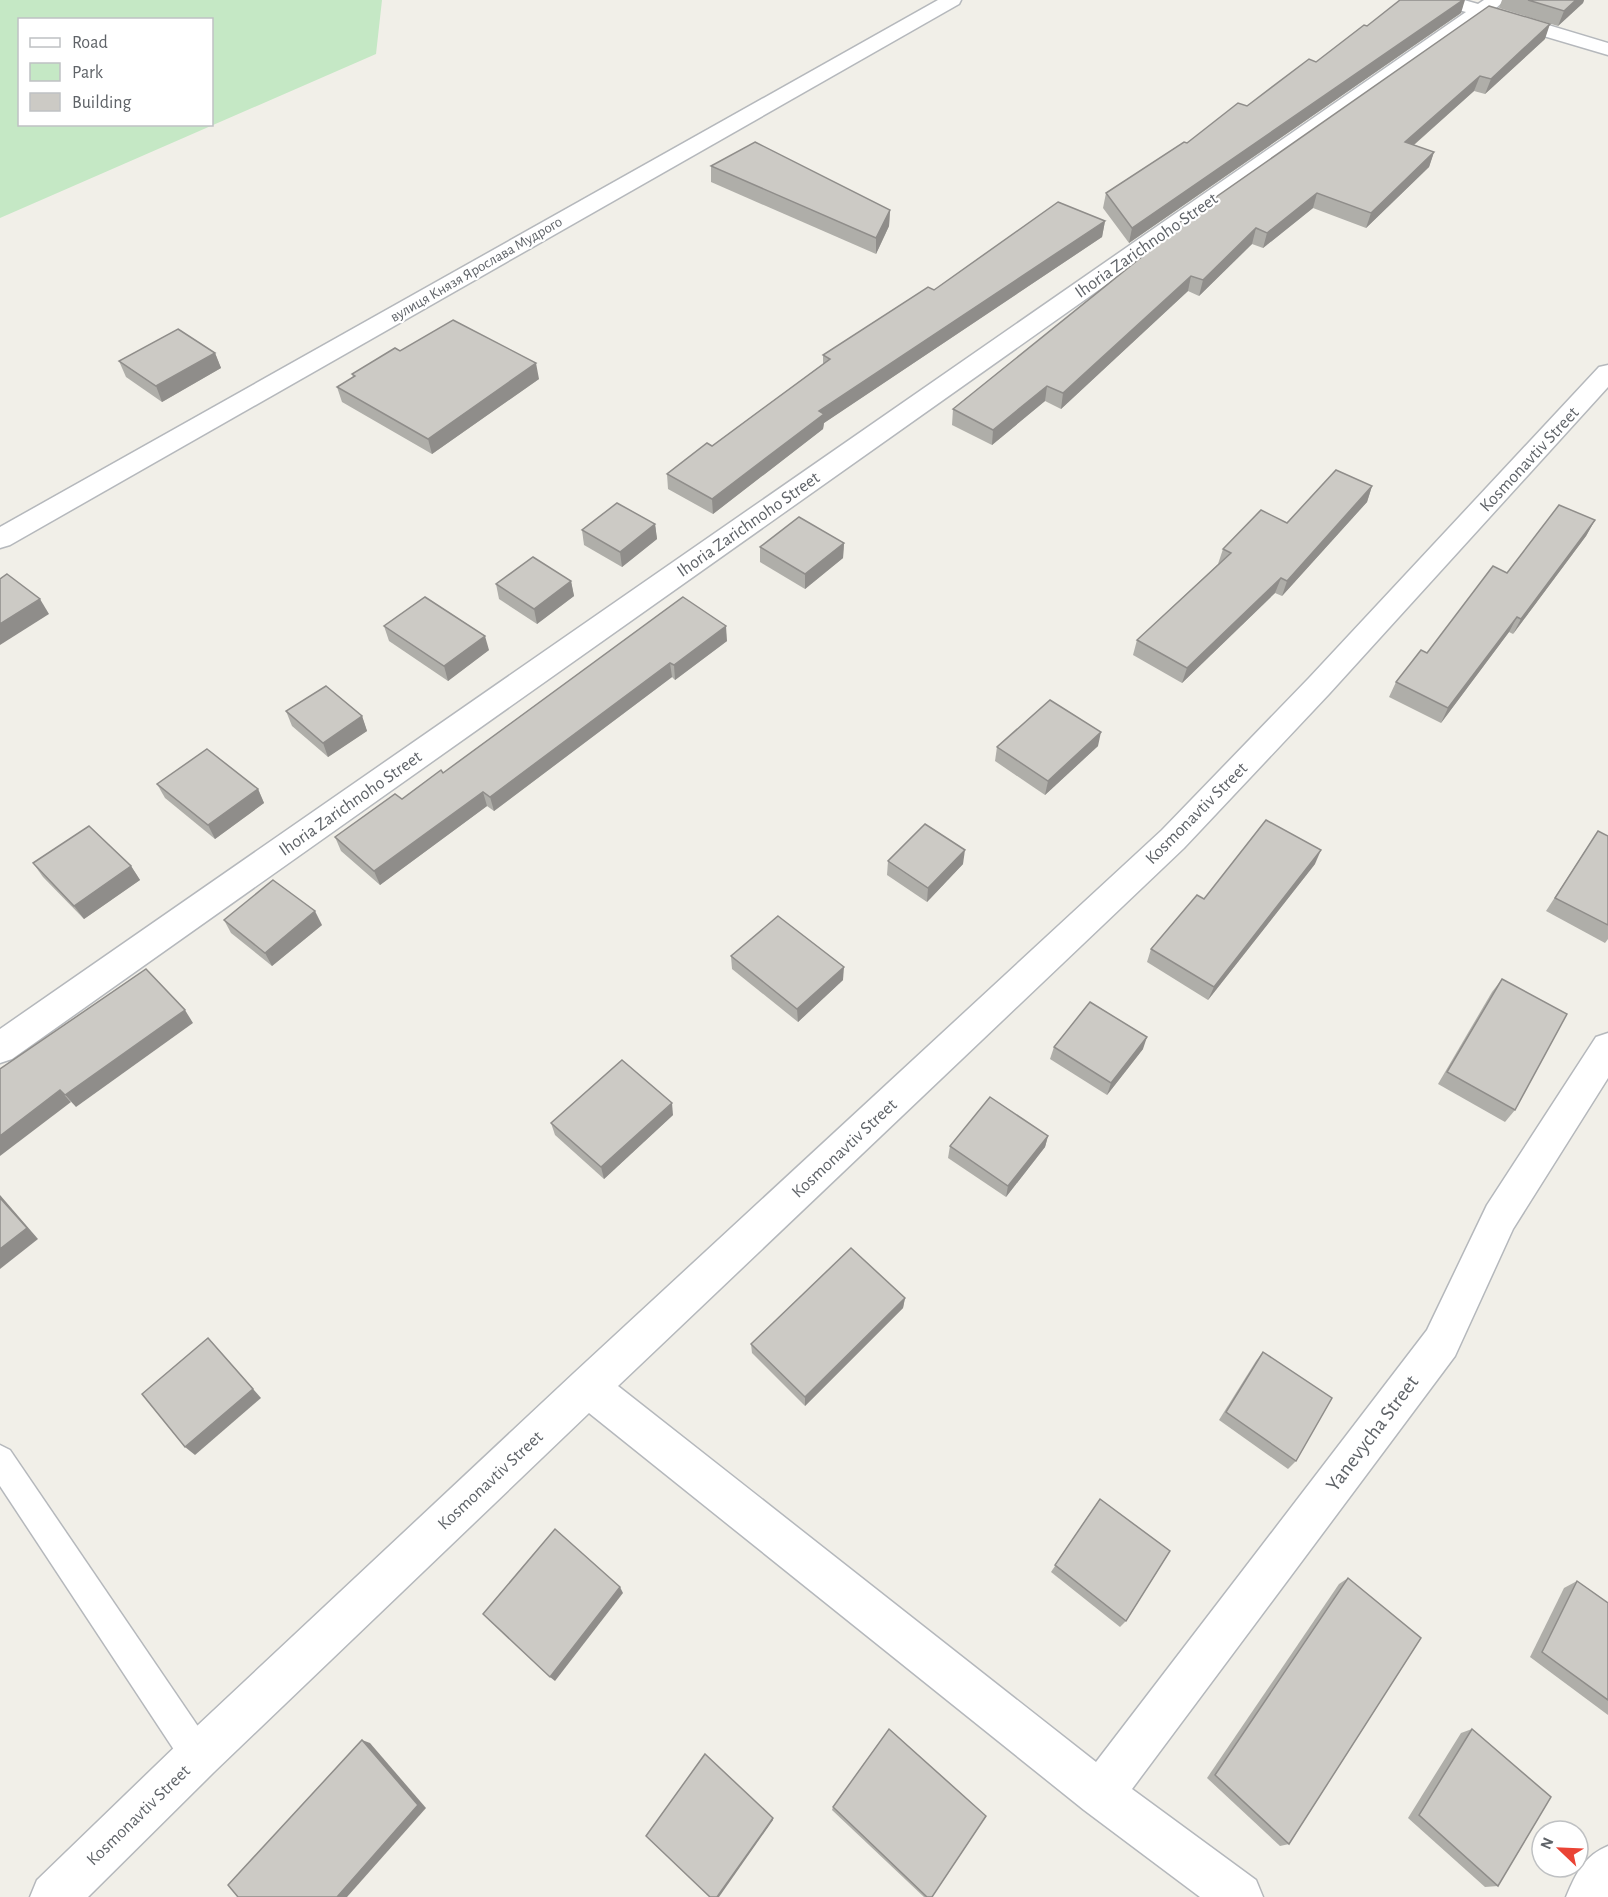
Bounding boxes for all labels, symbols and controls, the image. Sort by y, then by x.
legend [18,18,213,126]
text: Road [72,34,108,52]
text: Park [72,64,104,82]
text: Building [72,94,132,112]
street label: Ihoria Zarichnoho Street [1072,190,1222,302]
street label: вулиця Князя Ярослава Мудрого [388,214,565,325]
street label: Kosmonavtiv Street [1477,404,1583,516]
street label: Ihoria Zarichnoho Street [674,469,824,581]
street label: Ihoria Zarichnoho Street [276,748,426,860]
street label: Kosmonavtiv Street [1142,759,1251,868]
street label: Kosmonavtiv Street [789,1096,901,1202]
street label: Yanevycha Street [1322,1371,1423,1495]
street label: Kosmonavtiv Street [435,1428,547,1534]
street label: Kosmonavtiv Street [84,1762,194,1869]
north arrow [1530,1819,1590,1879]
text: N [1538,1835,1557,1852]

